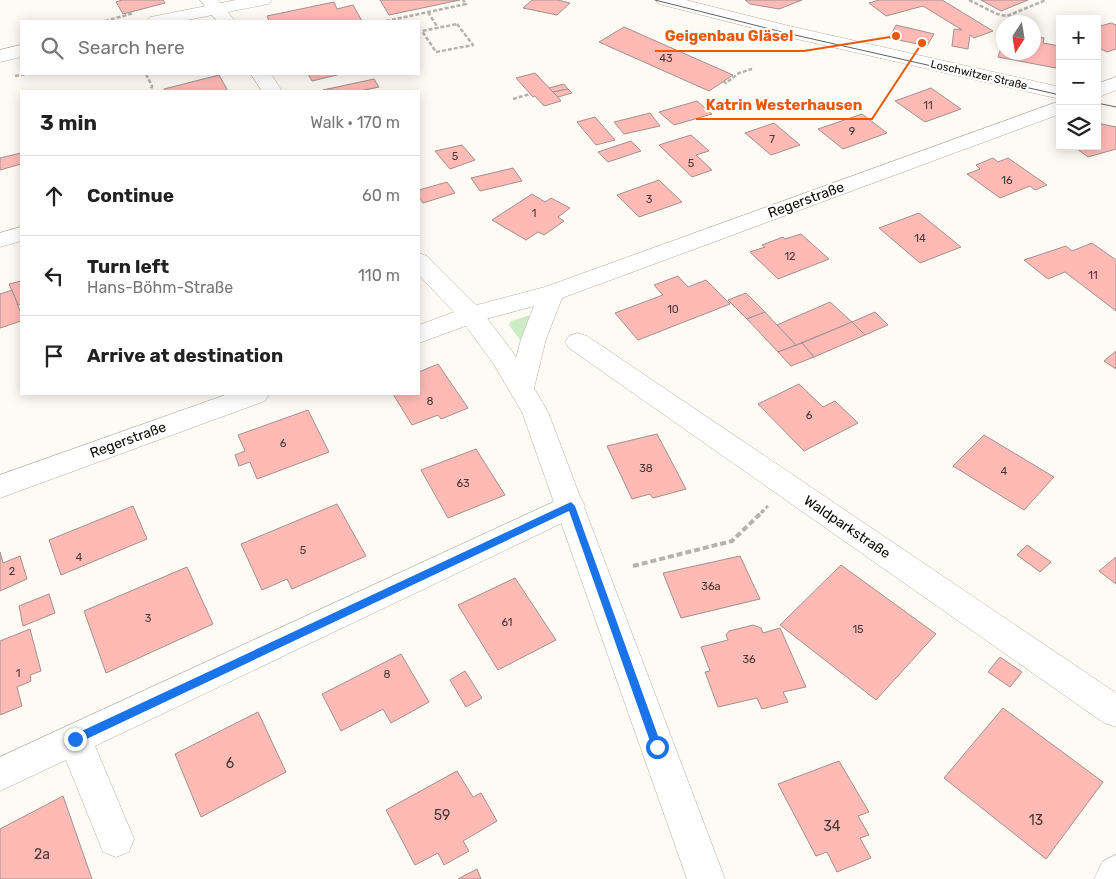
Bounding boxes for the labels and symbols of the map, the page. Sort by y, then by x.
north arrow [996,15,1041,60]
callout: Geigenbau Gläsel [655,21,804,51]
text: Geigenbau Gläsel [665,27,793,45]
house number: 43 [659,52,673,65]
street label: Loschwitzer Straße [929,58,1029,92]
callout: Katrin Westerhausen [696,89,872,119]
text: Katrin Westerhausen [706,96,862,114]
house number: 11 [923,99,933,112]
house number: 9 [849,125,855,138]
house number: 7 [769,133,775,146]
house number: 5 [452,150,459,163]
house number: 5 [688,157,695,170]
house number: 16 [1001,174,1013,187]
street label: Regerstraße [765,178,847,222]
house number: 3 [646,193,653,206]
house number: 1 [532,207,536,220]
house number: 14 [914,232,926,245]
house number: 12 [784,250,796,263]
house number: 11 [1088,269,1098,282]
house number: 10 [667,303,679,316]
house number: 8 [427,395,434,408]
house number: 6 [806,409,813,422]
street label: Regerstraße [87,418,169,462]
house number: 6 [280,437,287,450]
house number: 38 [639,462,653,475]
house number: 4 [1001,465,1008,478]
house number: 63 [456,477,470,490]
street label: Waldparkstraße [801,492,894,562]
house number: 5 [300,544,307,557]
house number: 4 [76,551,83,564]
house number: 2 [9,565,15,578]
house number: 36a [701,580,721,593]
house number: 3 [145,612,152,625]
house number: 61 [501,616,513,629]
house number: 15 [852,623,864,636]
house number: 36 [742,653,756,666]
house number: 1 [16,667,20,680]
house number: 8 [384,668,391,681]
route end [64,728,87,751]
route start [646,736,669,759]
house number: 6 [226,755,234,772]
house number: 59 [434,807,450,824]
house number: 13 [1029,812,1043,829]
house number: 34 [823,818,841,835]
house number: 2a [34,846,50,863]

